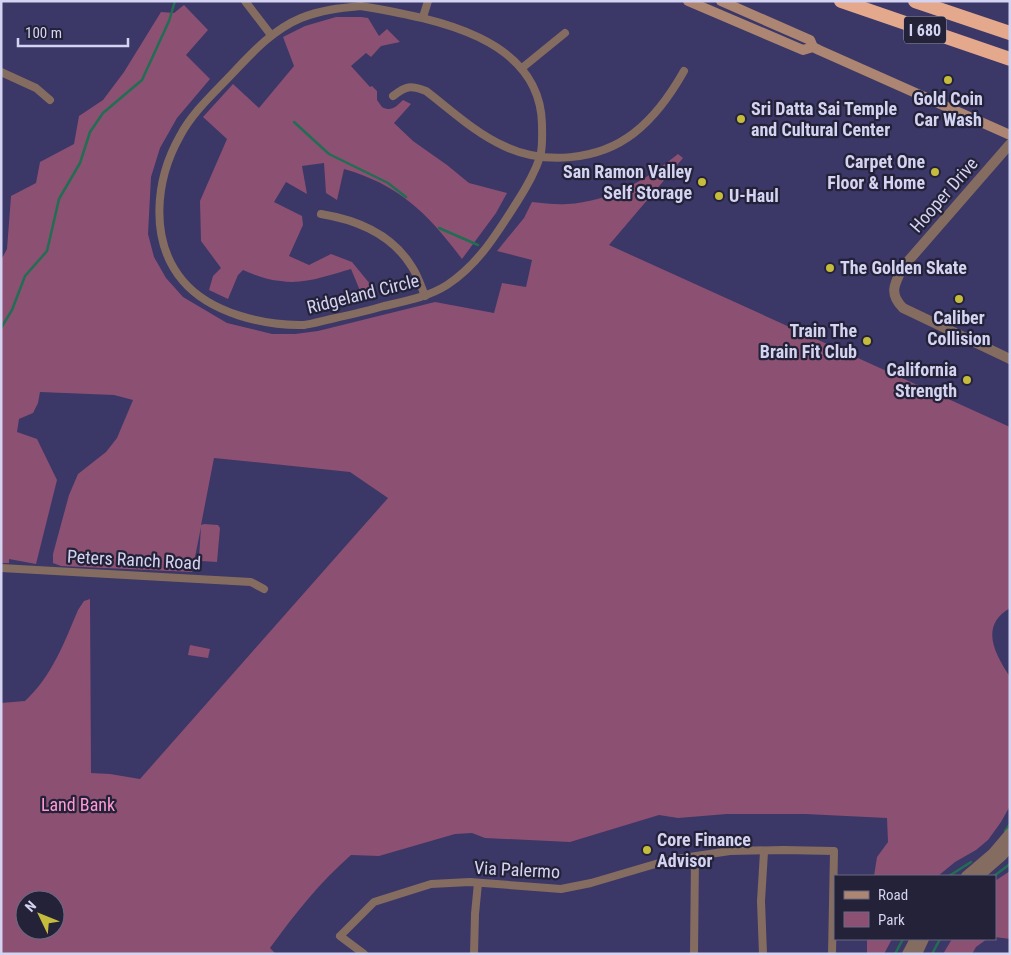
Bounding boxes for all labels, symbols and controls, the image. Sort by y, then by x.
scale bar [18,15,128,47]
road number: I 680 [904,16,946,44]
text: 100 m [25,24,62,42]
marker: Gold Coin Car Wash [942,74,954,86]
place label: Gold Coin Car Wash [913,88,983,130]
place label: Sri Datta Sai Temple and Cultural Center [751,98,897,140]
marker: Sri Datta Sai Temple and Cultural Center [735,113,747,125]
place label: Carpet One Floor & Home [827,151,925,193]
street label: Hooper Drive [905,153,982,236]
place label: San Ramon Valley Self Storage [563,161,692,203]
marker: Carpet One Floor & Home [929,166,941,178]
marker: San Ramon Valley Self Storage [696,176,708,188]
place label: U-Haul [729,185,779,206]
marker: U-Haul [713,190,725,202]
place label: The Golden Skate [840,257,967,278]
marker: The Golden Skate [824,262,836,274]
street label: Ridgeland Circle [305,269,421,318]
marker: Caliber Collision [953,293,965,305]
place label: Caliber Collision [927,307,991,349]
place label: Train The Brain Fit Club [760,320,857,362]
marker: Train The Brain Fit Club [861,335,873,347]
place label: California Strength [887,359,957,401]
marker: California Strength [961,374,973,386]
street label: Peters Ranch Road [67,546,202,573]
park label: Land Bank [41,794,115,815]
place label: Core Finance Advisor [657,829,751,871]
marker: Core Finance Advisor [641,844,653,856]
street label: Via Palermo [473,857,561,882]
legend [834,875,996,940]
text: Road [878,886,908,904]
north arrow [15,890,65,940]
text: N [22,898,39,915]
text: Park [878,911,905,929]

